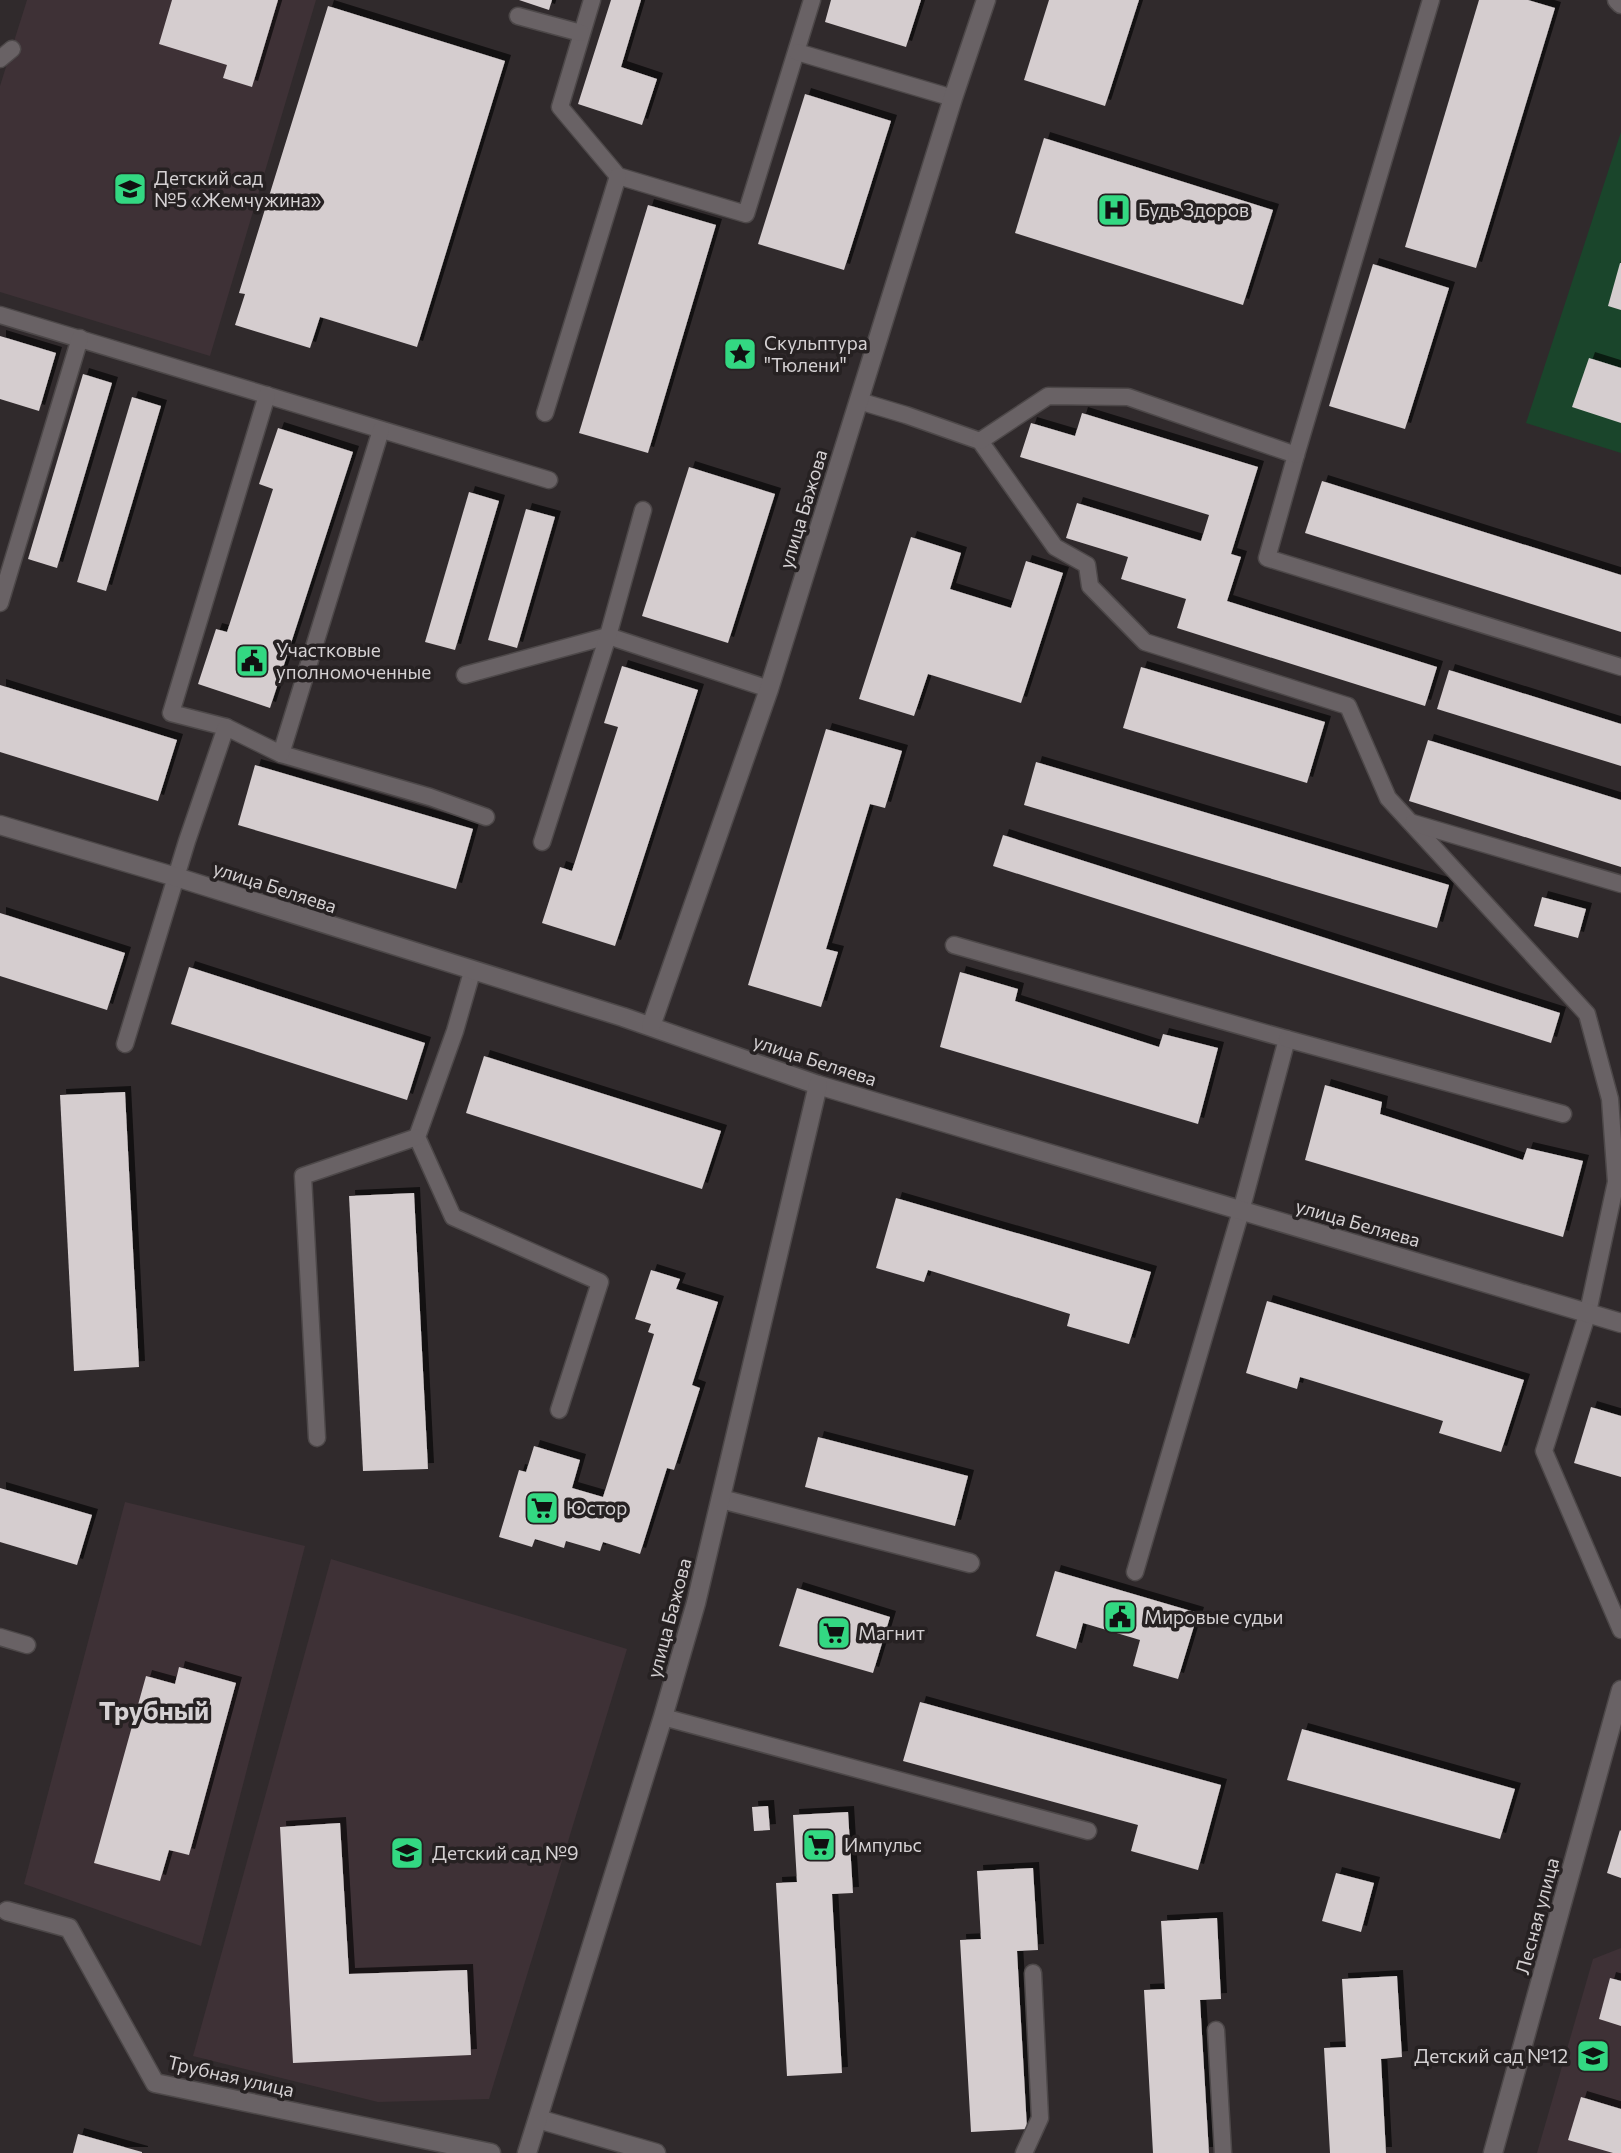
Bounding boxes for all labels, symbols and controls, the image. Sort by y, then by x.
place label: Детский сад №5 «Жемчужина» [154,166,322,211]
school or university icon: Детский сад №5 «Жемчужина» [111,170,149,208]
hospital icon: Будь Здоров [1095,191,1133,229]
place label: Будь Здоров [1138,198,1249,221]
place label: Скульптура "Тюлени" [764,331,868,376]
place icon: Скульптура "Тюлени" [721,335,759,373]
street label: улица Бажова [774,447,832,571]
place label: Участковые уполномоченные [276,638,431,683]
public building icon: Участковые уполномоченные [233,642,271,680]
street label: улица Беляева [211,856,340,917]
street label: улица Беляева [751,1029,880,1090]
street label: улица Беляева [1293,1194,1423,1251]
supermarket icon: Юстор [523,1489,561,1527]
place label: Юстор [566,1496,627,1519]
street label: улица Бажова [641,1555,696,1680]
public building icon: Мировые судьи [1101,1598,1139,1636]
place label: Мировые судьи [1144,1605,1283,1628]
supermarket icon: Магнит [815,1614,853,1652]
place label: Магнит [858,1621,925,1644]
district label: Трубный [99,1694,209,1725]
supermarket icon: Импульс [800,1826,838,1864]
place label: Импульс [844,1833,922,1856]
school or university icon: Детский сад №9 [388,1834,426,1872]
place label: Детский сад №9 [432,1841,579,1864]
street label: Лесная улица [1510,1855,1563,1977]
school or university icon: Детский сад №12 [1574,2037,1612,2075]
place label: Детский сад №12 [1414,2044,1568,2067]
street label: Трубная улица [166,2050,297,2101]

